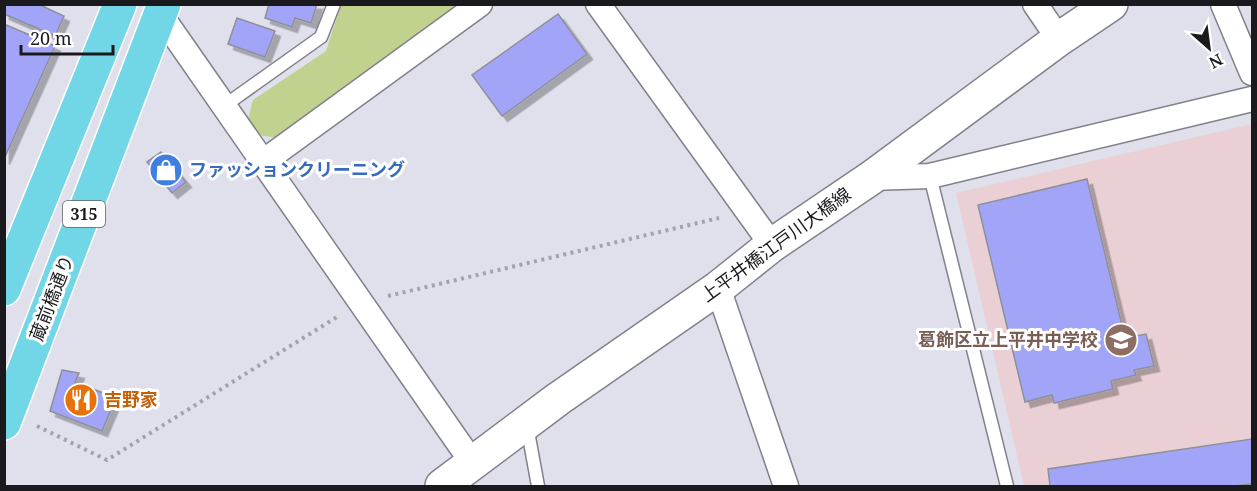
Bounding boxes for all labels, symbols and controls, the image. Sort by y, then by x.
scale bar [21,18,112,56]
north arrow [1179,18,1239,78]
text: 20 m [30,26,72,50]
text: N [1205,49,1227,74]
shop icon: ファッションクリーニング [148,152,184,188]
place label: ファッションクリーニング [189,157,405,181]
street label: 上平井橋江戸川大橋線 [696,182,855,307]
road number: 315 [63,201,105,227]
street label: 蔵前橋通り [24,251,78,344]
school or university icon: 葛飾区立上平井中学校 [1103,322,1139,358]
place label: 葛飾区立上平井中学校 [918,327,1098,351]
restaurant icon: 吉野家 [63,382,99,418]
place label: 吉野家 [104,387,158,411]

